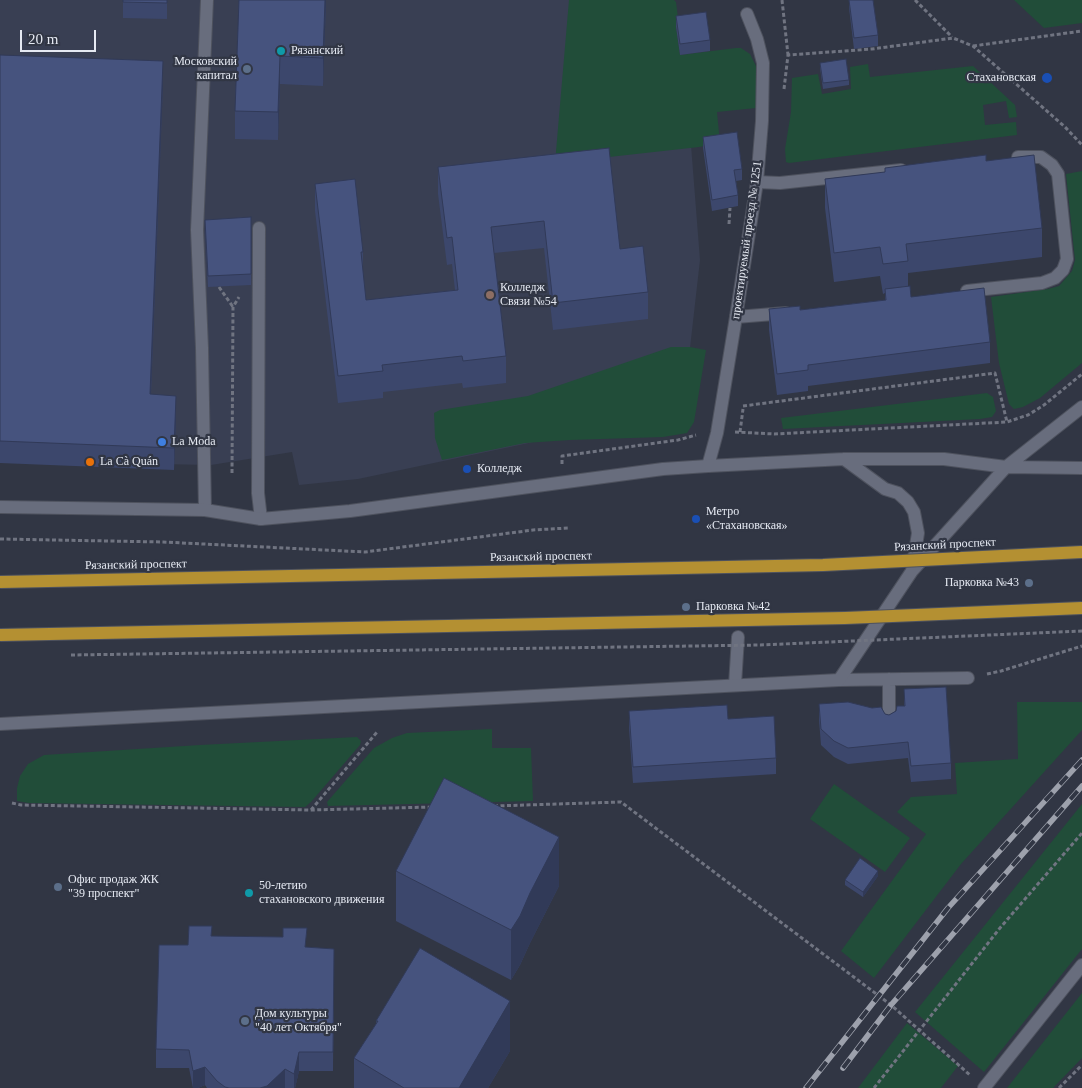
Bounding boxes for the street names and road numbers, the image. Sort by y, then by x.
street label: проектируемый проезд № 1251 [729,160,765,320]
street label: Рязанский проспект [894,535,996,555]
street label: Рязанский проспект [490,549,592,565]
street label: Рязанский проспект [85,557,187,573]

